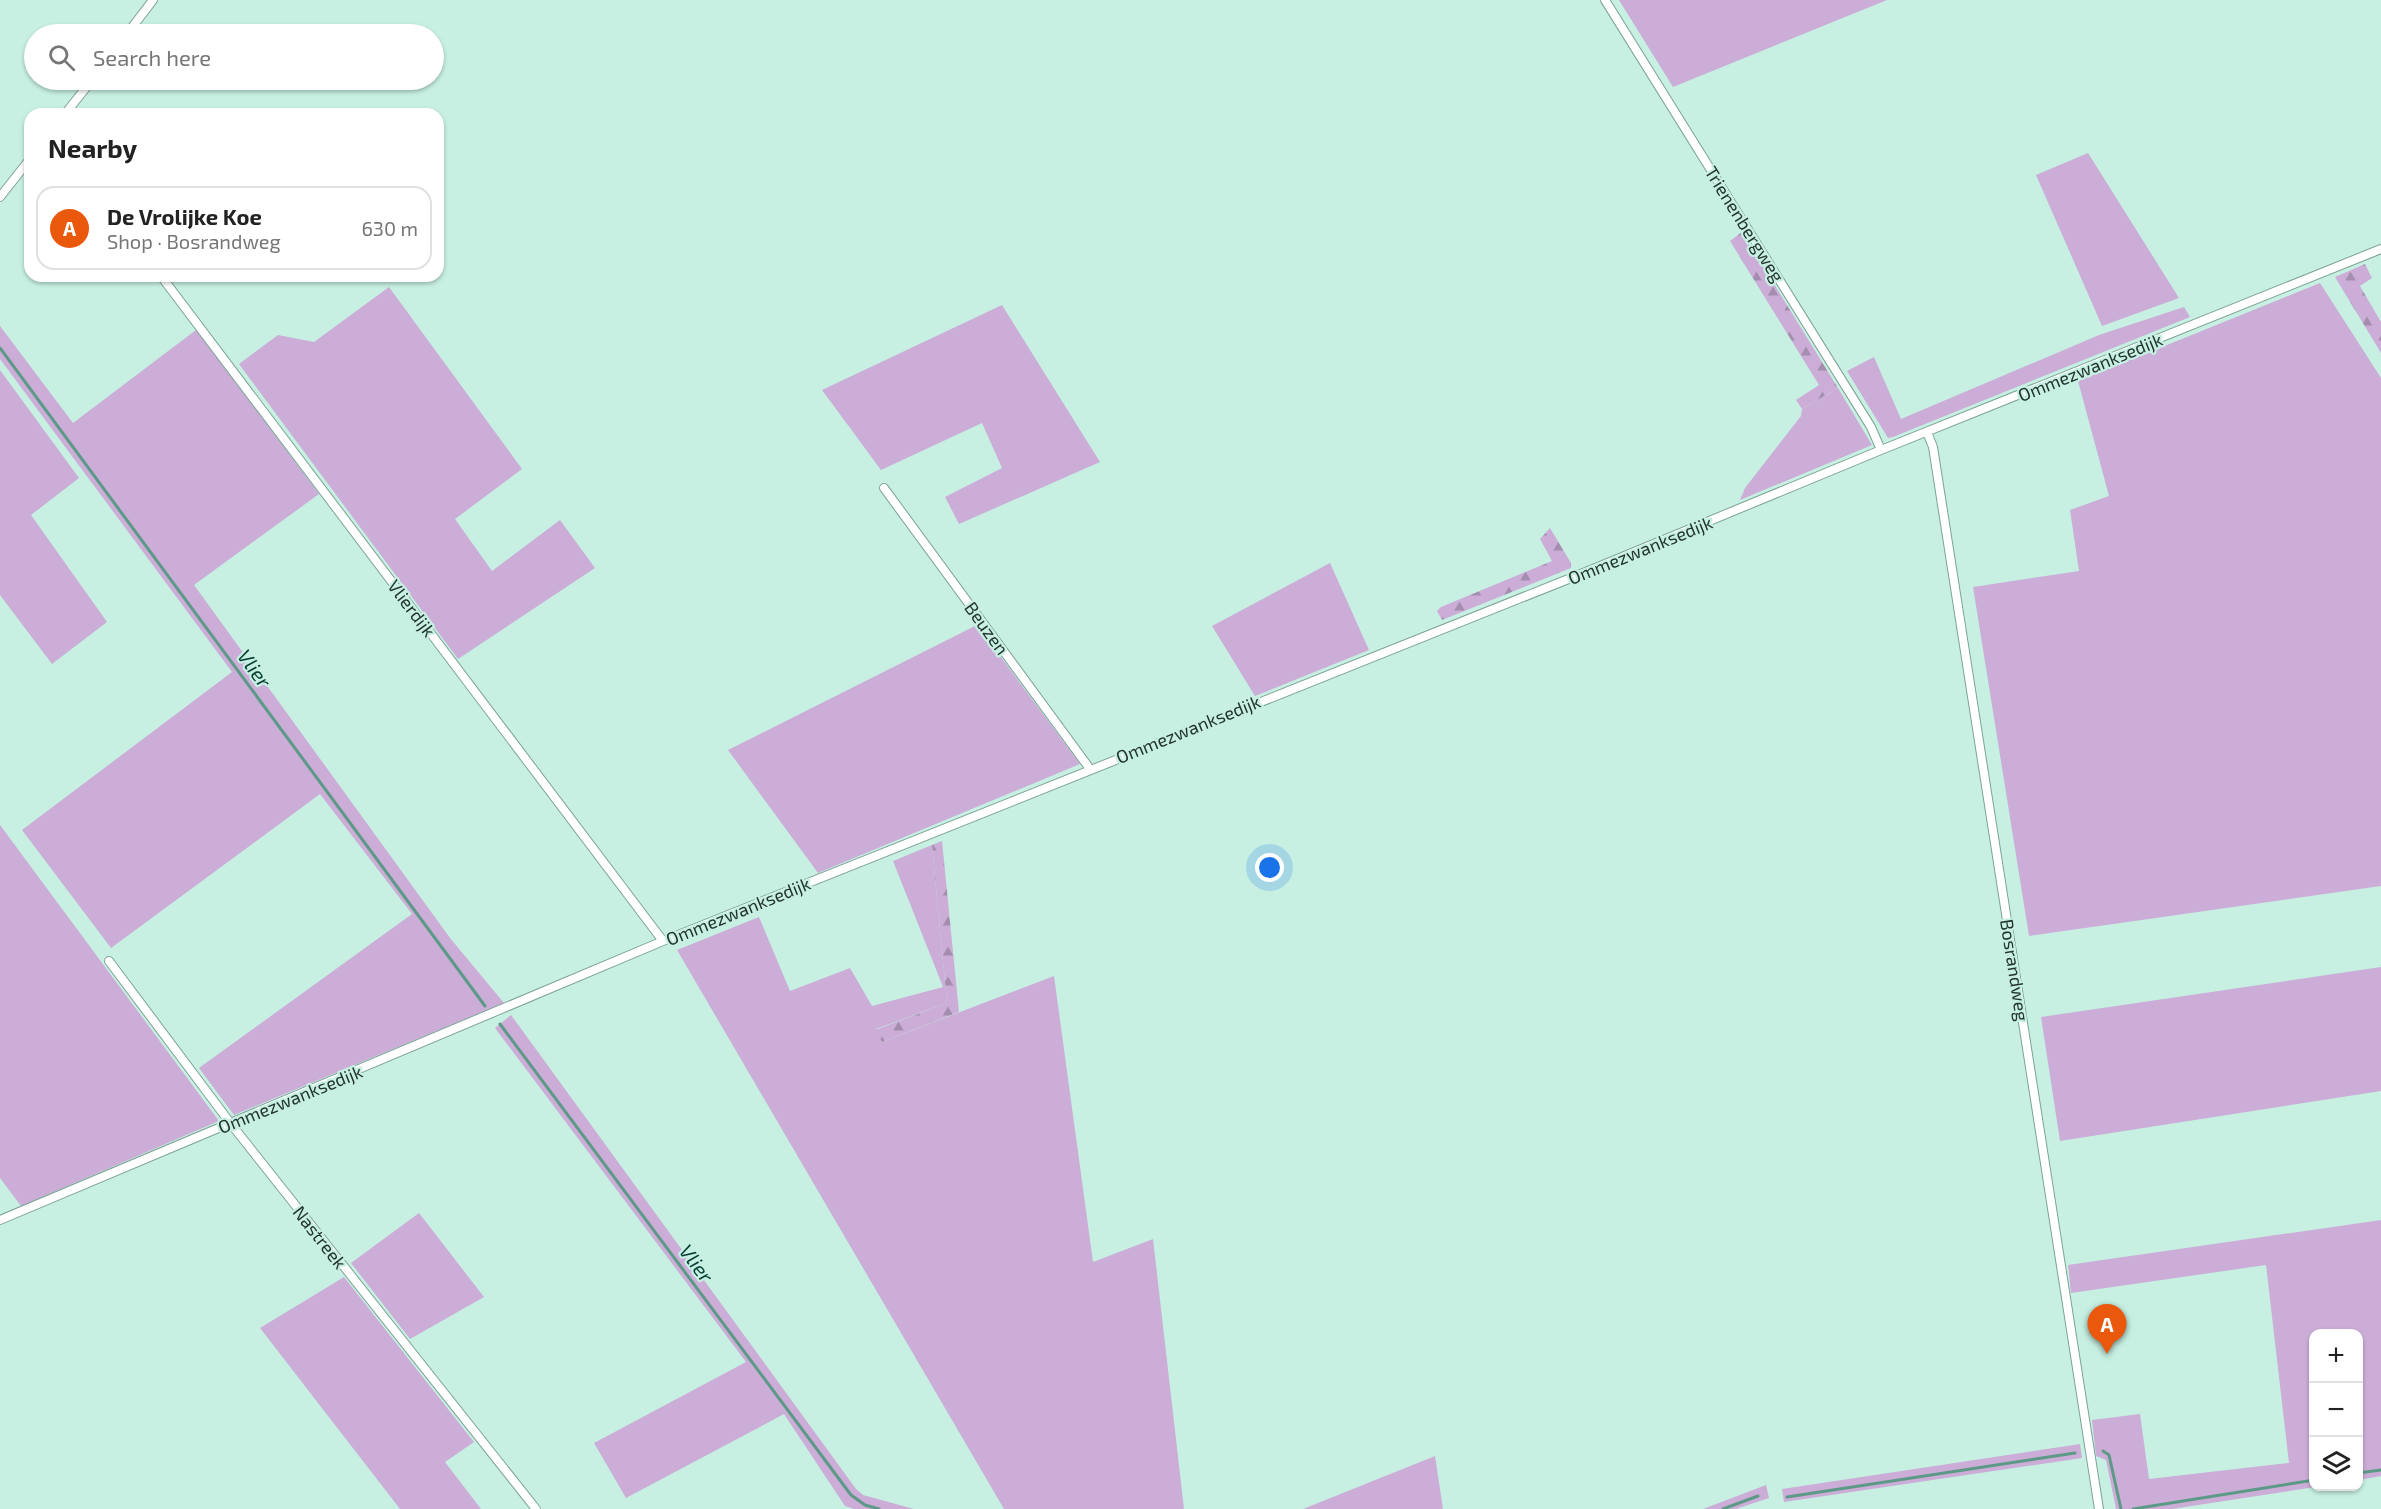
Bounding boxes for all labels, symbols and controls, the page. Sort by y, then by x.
search box [24,24,444,90]
icon: search [45,41,78,74]
text: Search here [93,44,211,70]
text: Nearby [48,132,137,163]
street label: Trienenbergweg [1701,162,1789,286]
text: De Vrolijke Koe [107,203,262,229]
text: A [63,216,76,240]
text: 630 m [361,216,418,240]
text: Shop · Bosrandweg [107,229,281,253]
street label: Ommezwanksedijk [2015,328,2165,406]
street label: Ommezwanksedijk [1565,511,1715,589]
street label: Vlierdijk [383,575,441,641]
street label: Beuzen [960,597,1014,659]
water label: Vlier [233,644,278,693]
street label: Ommezwanksedijk [1113,690,1263,768]
your location [1255,853,1284,882]
street label: Ommezwanksedijk [663,872,813,950]
street label: Bosrandweg [1996,917,2034,1023]
street label: Ommezwanksedijk [215,1060,365,1138]
street label: Nastreek [289,1201,351,1273]
water label: Vlier [675,1239,720,1288]
pin: A [2088,1304,2126,1354]
map controls [2309,1329,2363,1491]
button: + [2309,1329,2363,1383]
button: − [2309,1383,2363,1437]
button: layers [2309,1437,2363,1491]

